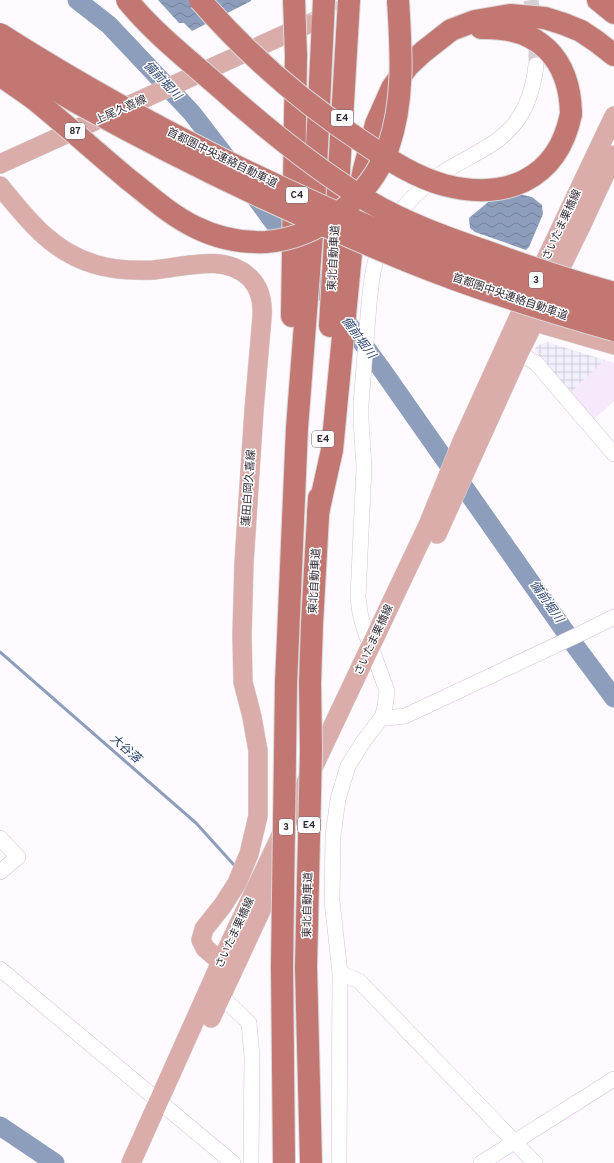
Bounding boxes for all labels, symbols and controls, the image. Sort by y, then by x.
water label: 備前堀川 [140,58,186,105]
street label: 上尾久喜線 [93,92,149,128]
road number: E4 [331,110,353,126]
road number: 87 [65,123,85,139]
street label: 首都圏中央連絡自動車道 [165,125,279,191]
road number: C4 [286,187,308,203]
street label: さいたま栗橋線 [539,187,585,263]
street label: 東北自動車道 [325,225,343,291]
street label: 首都圏中央連絡自動車道 [451,271,569,323]
road number: 3 [529,272,543,288]
water label: 備前堀川 [337,314,380,364]
road number: E4 [312,431,334,447]
street label: 蓮田白岡久喜線 [239,449,259,527]
street label: 東北自動車道 [306,548,324,614]
water label: 備前堀川 [526,578,567,628]
street label: さいたま栗橋線 [351,602,397,678]
water label: 大谷落 [106,731,145,768]
road number: E4 [298,817,320,833]
road number: 3 [279,819,293,835]
street label: 東北自動車道 [300,872,316,938]
street label: さいたま栗橋線 [212,895,258,971]

